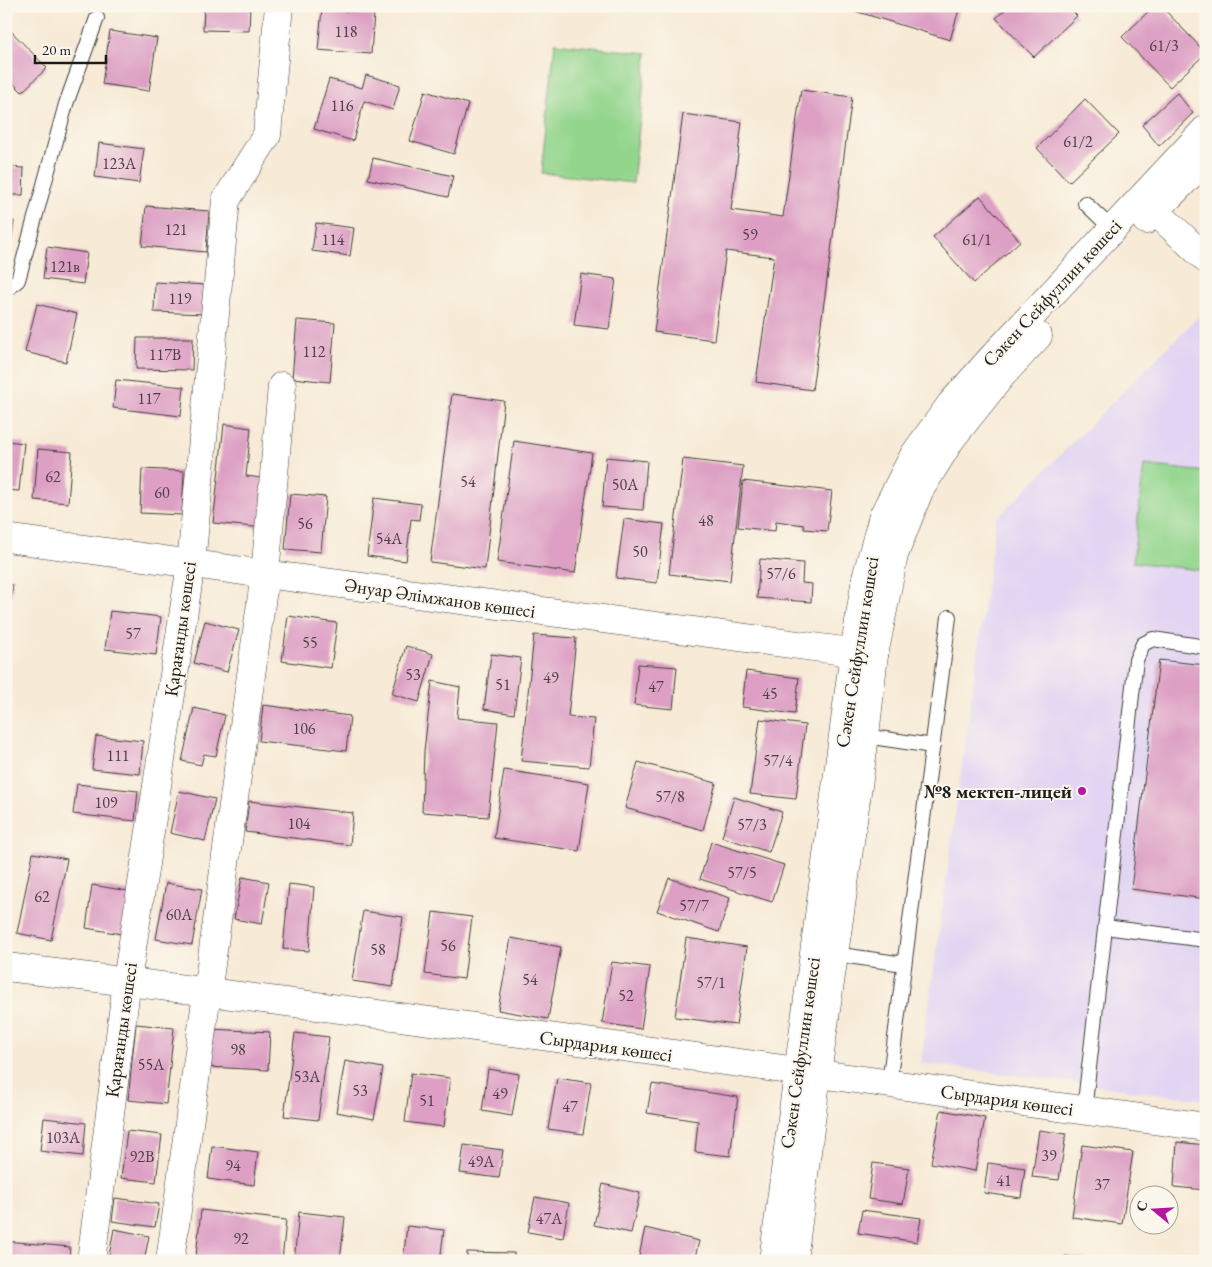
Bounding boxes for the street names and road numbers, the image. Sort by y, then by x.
street label: Сәкен Сейфуллин көшесі [977,214,1127,372]
street label: Сәкен Сейфуллин көшесі [830,554,885,749]
street label: Қарағанды көшесі [158,559,202,698]
street label: Әнуар Әлімжанов көшесі [343,572,537,624]
street label: Сәкен Сейфуллин көшесі [774,955,826,1150]
street label: Қарағанды көшесі [99,960,143,1099]
street label: Сырдария көшесі [538,1024,674,1068]
street label: Сырдария көшесі [939,1078,1075,1122]

